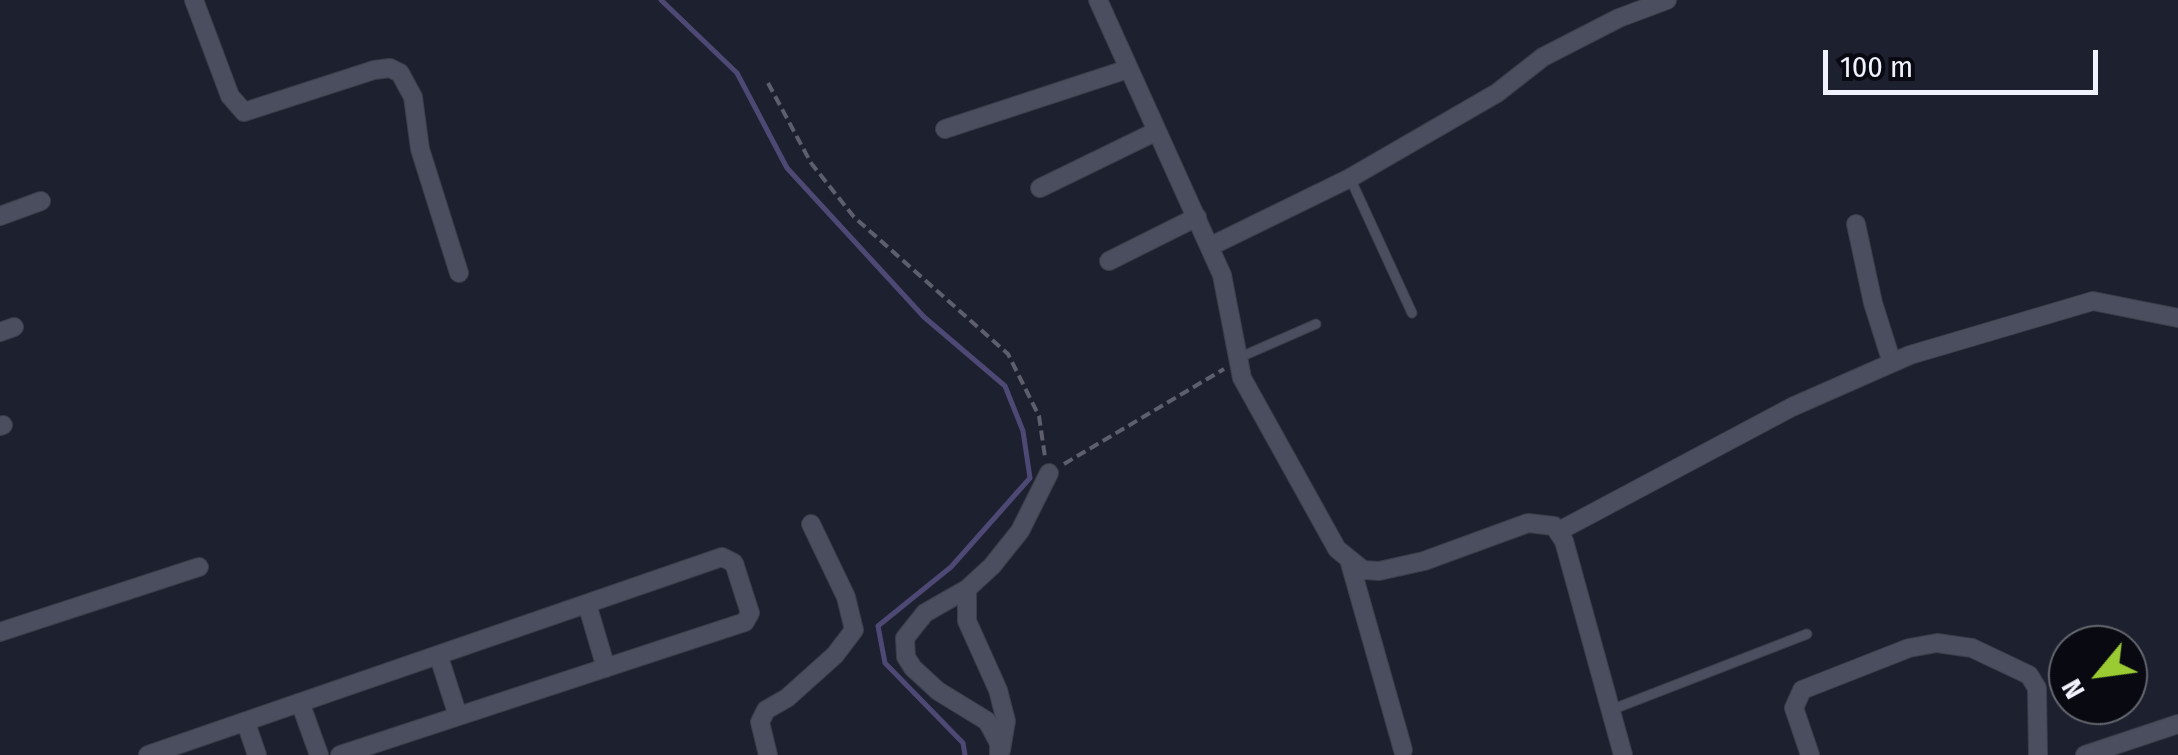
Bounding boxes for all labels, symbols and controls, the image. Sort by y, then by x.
scale bar [1828,30,2103,92]
text: 100 m [1840,49,1913,85]
north arrow [2048,625,2148,725]
text: N [2055,673,2092,704]

